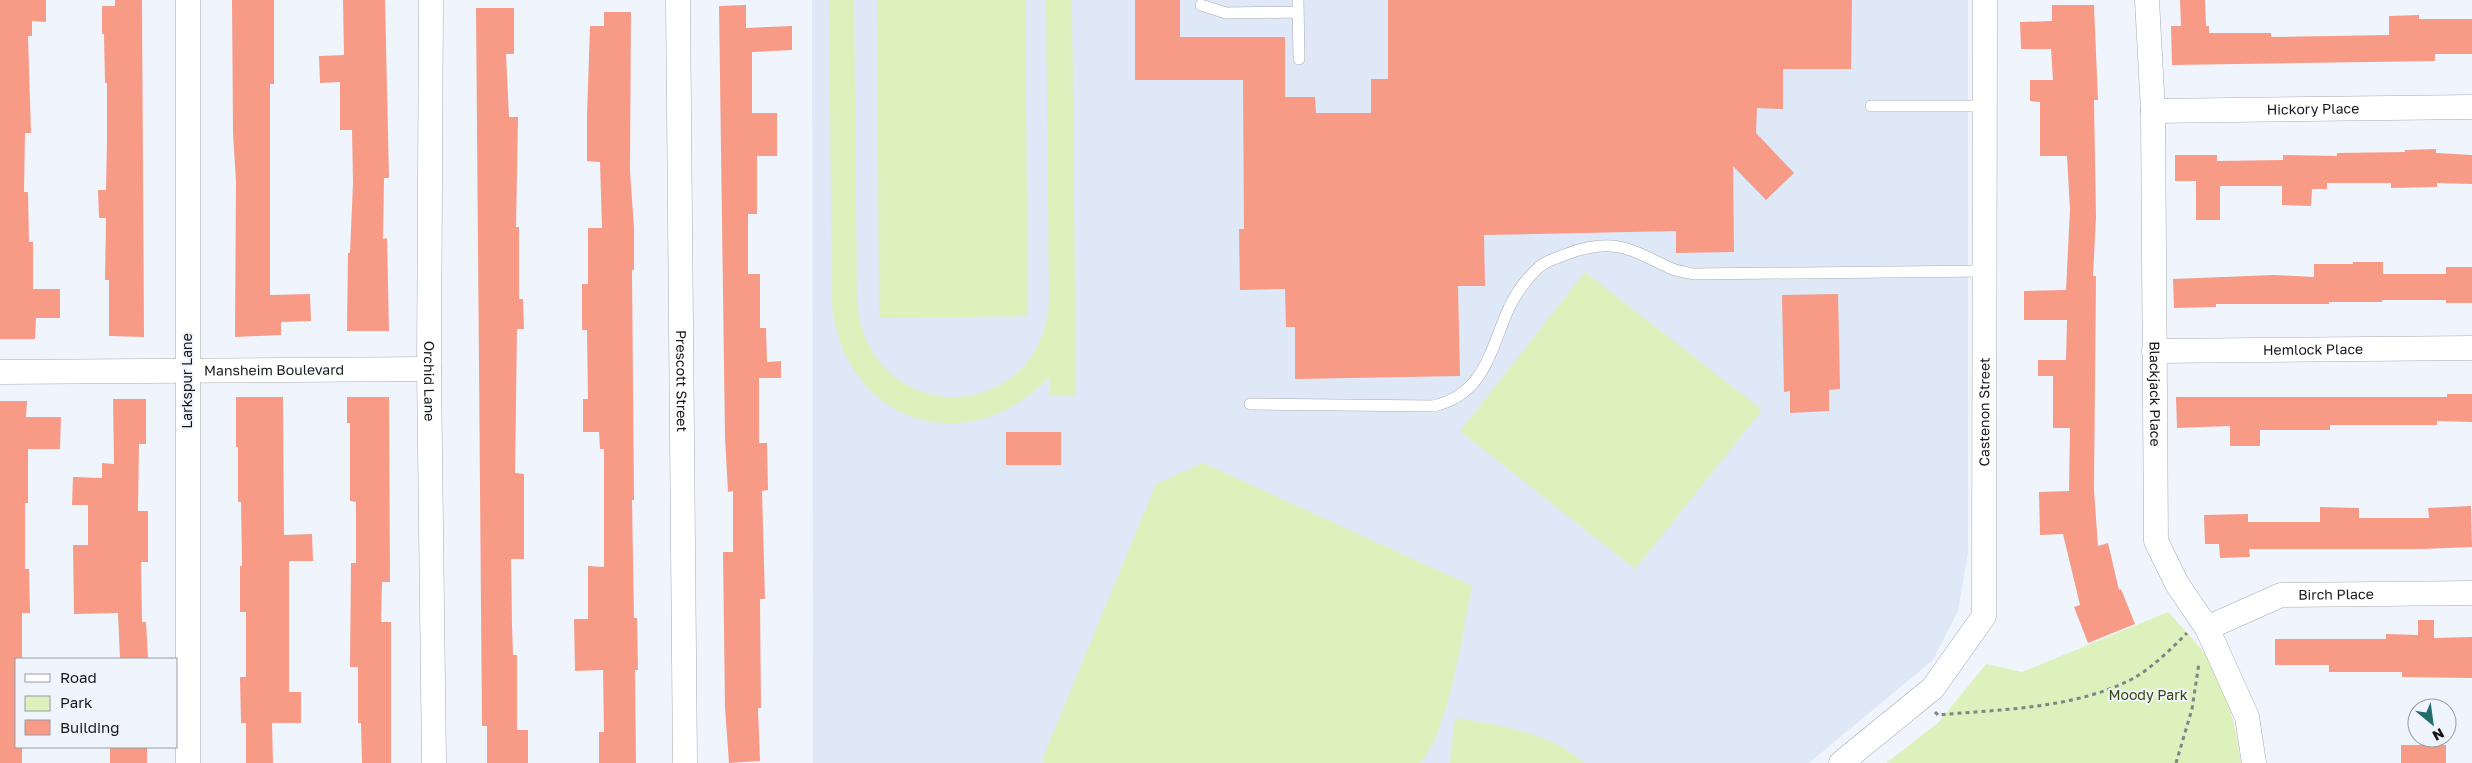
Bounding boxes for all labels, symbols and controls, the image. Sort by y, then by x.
street label: Hickory Place [2267,99,2359,118]
street label: Prescott Street [673,330,691,432]
street label: Larkspur Lane [178,333,195,429]
street label: Hemlock Place [2263,340,2363,358]
street label: Orchid Lane [421,341,439,421]
street label: Blackjack Place [2147,341,2164,447]
street label: Castenon Street [1975,357,1992,467]
street label: Mansheim Boulevard [204,361,344,379]
street label: Birch Place [2298,585,2374,603]
legend [15,658,178,748]
text: Road [60,668,97,686]
park label: Moody Park [2108,686,2188,703]
text: Park [60,693,93,711]
north arrow [2407,698,2457,748]
text: Building [60,718,120,736]
text: N [2430,725,2447,745]

